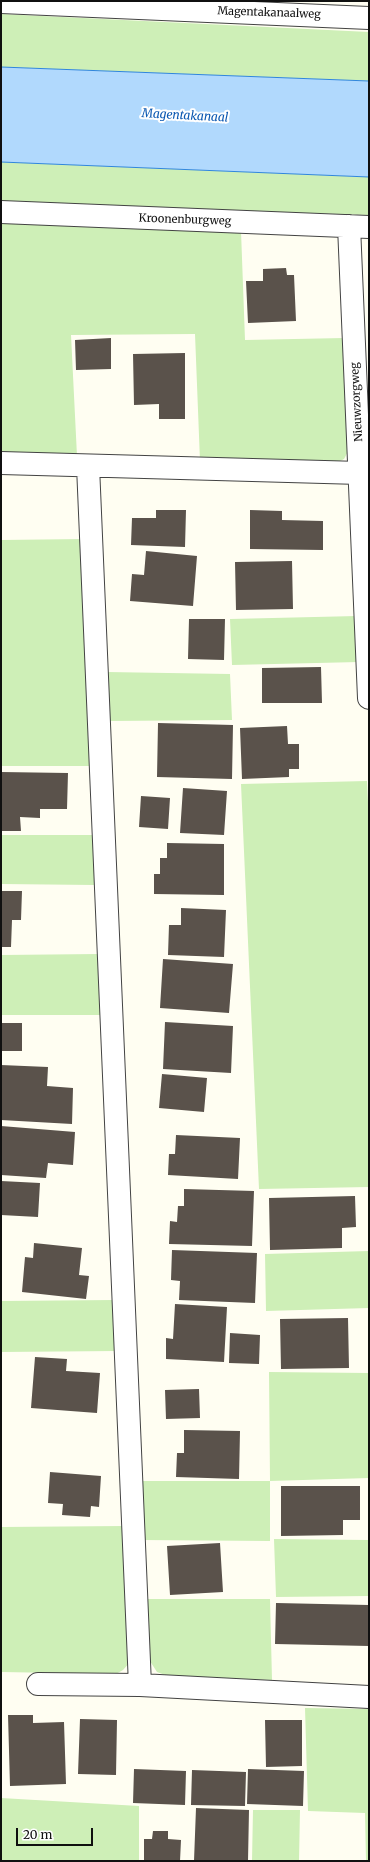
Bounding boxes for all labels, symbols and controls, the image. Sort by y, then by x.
street label: Magentakanaalweg [217,5,321,21]
water label: Magentakanaal [141,107,229,125]
street label: Kroonenburgweg [138,212,232,228]
street label: Nieuwzorgweg [348,362,366,442]
scale bar [18,1820,95,1846]
text: 20 m [23,1827,52,1842]

